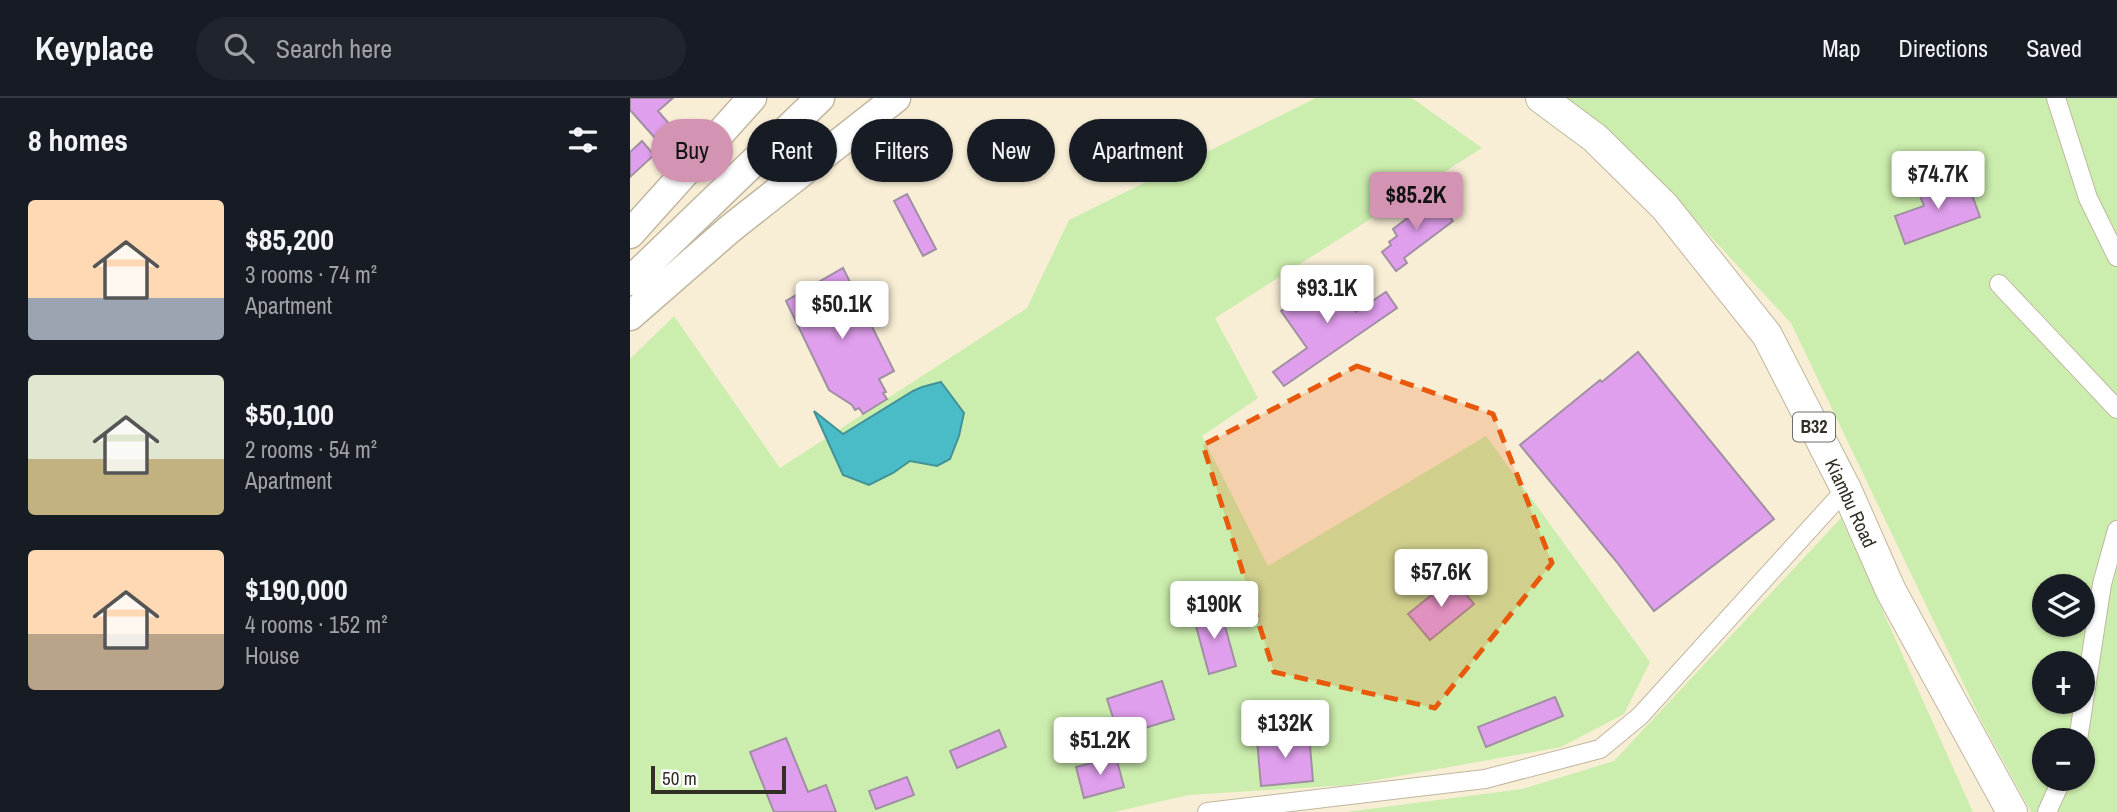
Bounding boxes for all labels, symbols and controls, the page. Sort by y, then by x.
search box [196,17,686,80]
text: Keyplace [35,26,154,70]
icon: search [220,29,258,67]
text: Search here [276,31,392,66]
text: Map [1822,32,1860,64]
text: Directions [1898,32,1988,64]
text: Saved [2026,32,2082,64]
chip: Buy [651,119,733,182]
chip: Rent [747,119,837,182]
chip: Filters [851,119,953,182]
chip: New [967,119,1055,182]
chip: Apartment [1069,119,1207,182]
text: 8 homes [28,120,128,160]
icon: filters [564,121,602,159]
pin: $74.7K [1881,152,1995,211]
text: $74.7K [1908,158,1968,189]
pin: $85.2K [1359,172,1473,232]
text: $85.2K [1386,179,1446,210]
text: $85,200 [245,219,334,259]
icon: home [84,228,168,312]
text: 3 rooms · 74 m² [245,259,377,290]
pin: $93.1K [1270,266,1384,325]
text: $93.1K [1297,272,1357,303]
pin: $50.1K [785,282,899,341]
text: $50.1K [812,288,872,319]
text: Apartment [245,290,332,321]
text: $50,100 [245,394,334,434]
icon: home [84,403,168,487]
road number: B32 [1793,412,1835,442]
text: 2 rooms · 54 m² [245,434,377,465]
street label: Kiambu Road [1819,454,1883,552]
text: Apartment [245,465,332,496]
pin: $57.6K [1384,550,1498,609]
text: $57.6K [1411,556,1471,587]
text: $190,000 [245,569,348,609]
map controls [2032,574,2095,791]
button: layers [2032,574,2095,637]
icon: home [84,578,168,662]
pin: $190K [1165,582,1263,641]
text: $190K [1186,588,1242,619]
text: 4 rooms · 152 m² [245,609,388,640]
text: House [245,640,300,671]
button: + [2032,651,2095,714]
pin: $132K [1236,700,1334,760]
text: $132K [1257,707,1313,738]
pin: $51.2K [1043,718,1157,777]
text: $51.2K [1070,724,1130,755]
button: − [2032,728,2095,791]
scale bar [651,763,786,795]
text: 50 m [662,765,697,791]

